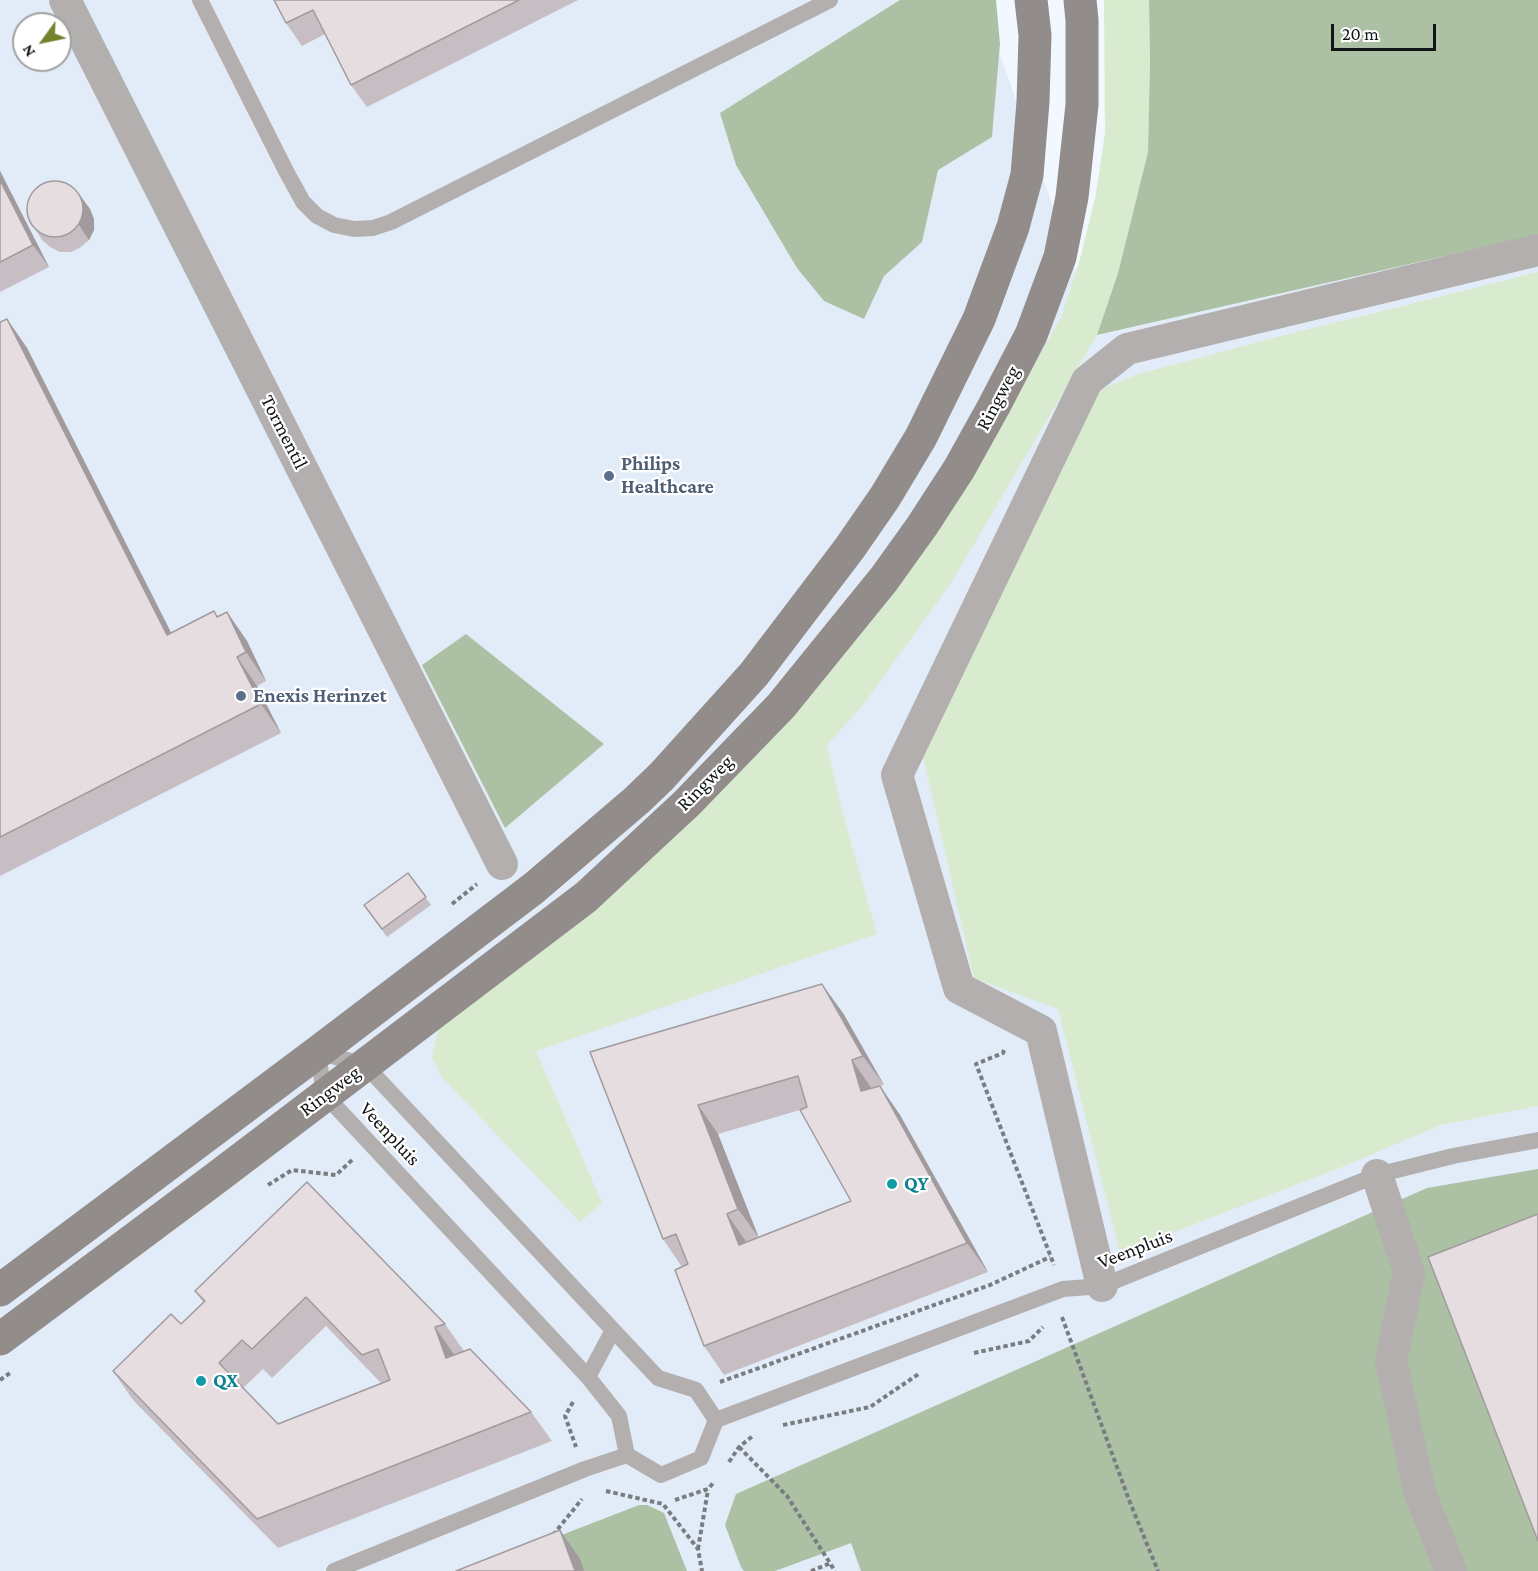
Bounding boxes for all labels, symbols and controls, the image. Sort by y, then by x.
north arrow [12,12,72,72]
scale bar [1334,12,1439,50]
text: 20 m [1342,24,1379,44]
text: N [18,42,38,60]
street label: Ringweg [971,362,1025,434]
street label: Tormentil [255,391,313,473]
place label: Philips Healthcare [621,452,714,499]
marker: Philips Healthcare [602,469,616,483]
place label: Enexis Herinzet [253,684,387,708]
marker: Enexis Herinzet [234,689,248,703]
street label: Ringweg [672,750,738,816]
street label: Ringweg [295,1060,365,1122]
street label: Veenpluis [355,1097,425,1171]
place label: QY [904,1172,929,1196]
marker: QY [885,1177,899,1191]
street label: Veenpluis [1094,1224,1176,1274]
place label: QX [213,1369,238,1393]
marker: QX [194,1374,208,1388]

